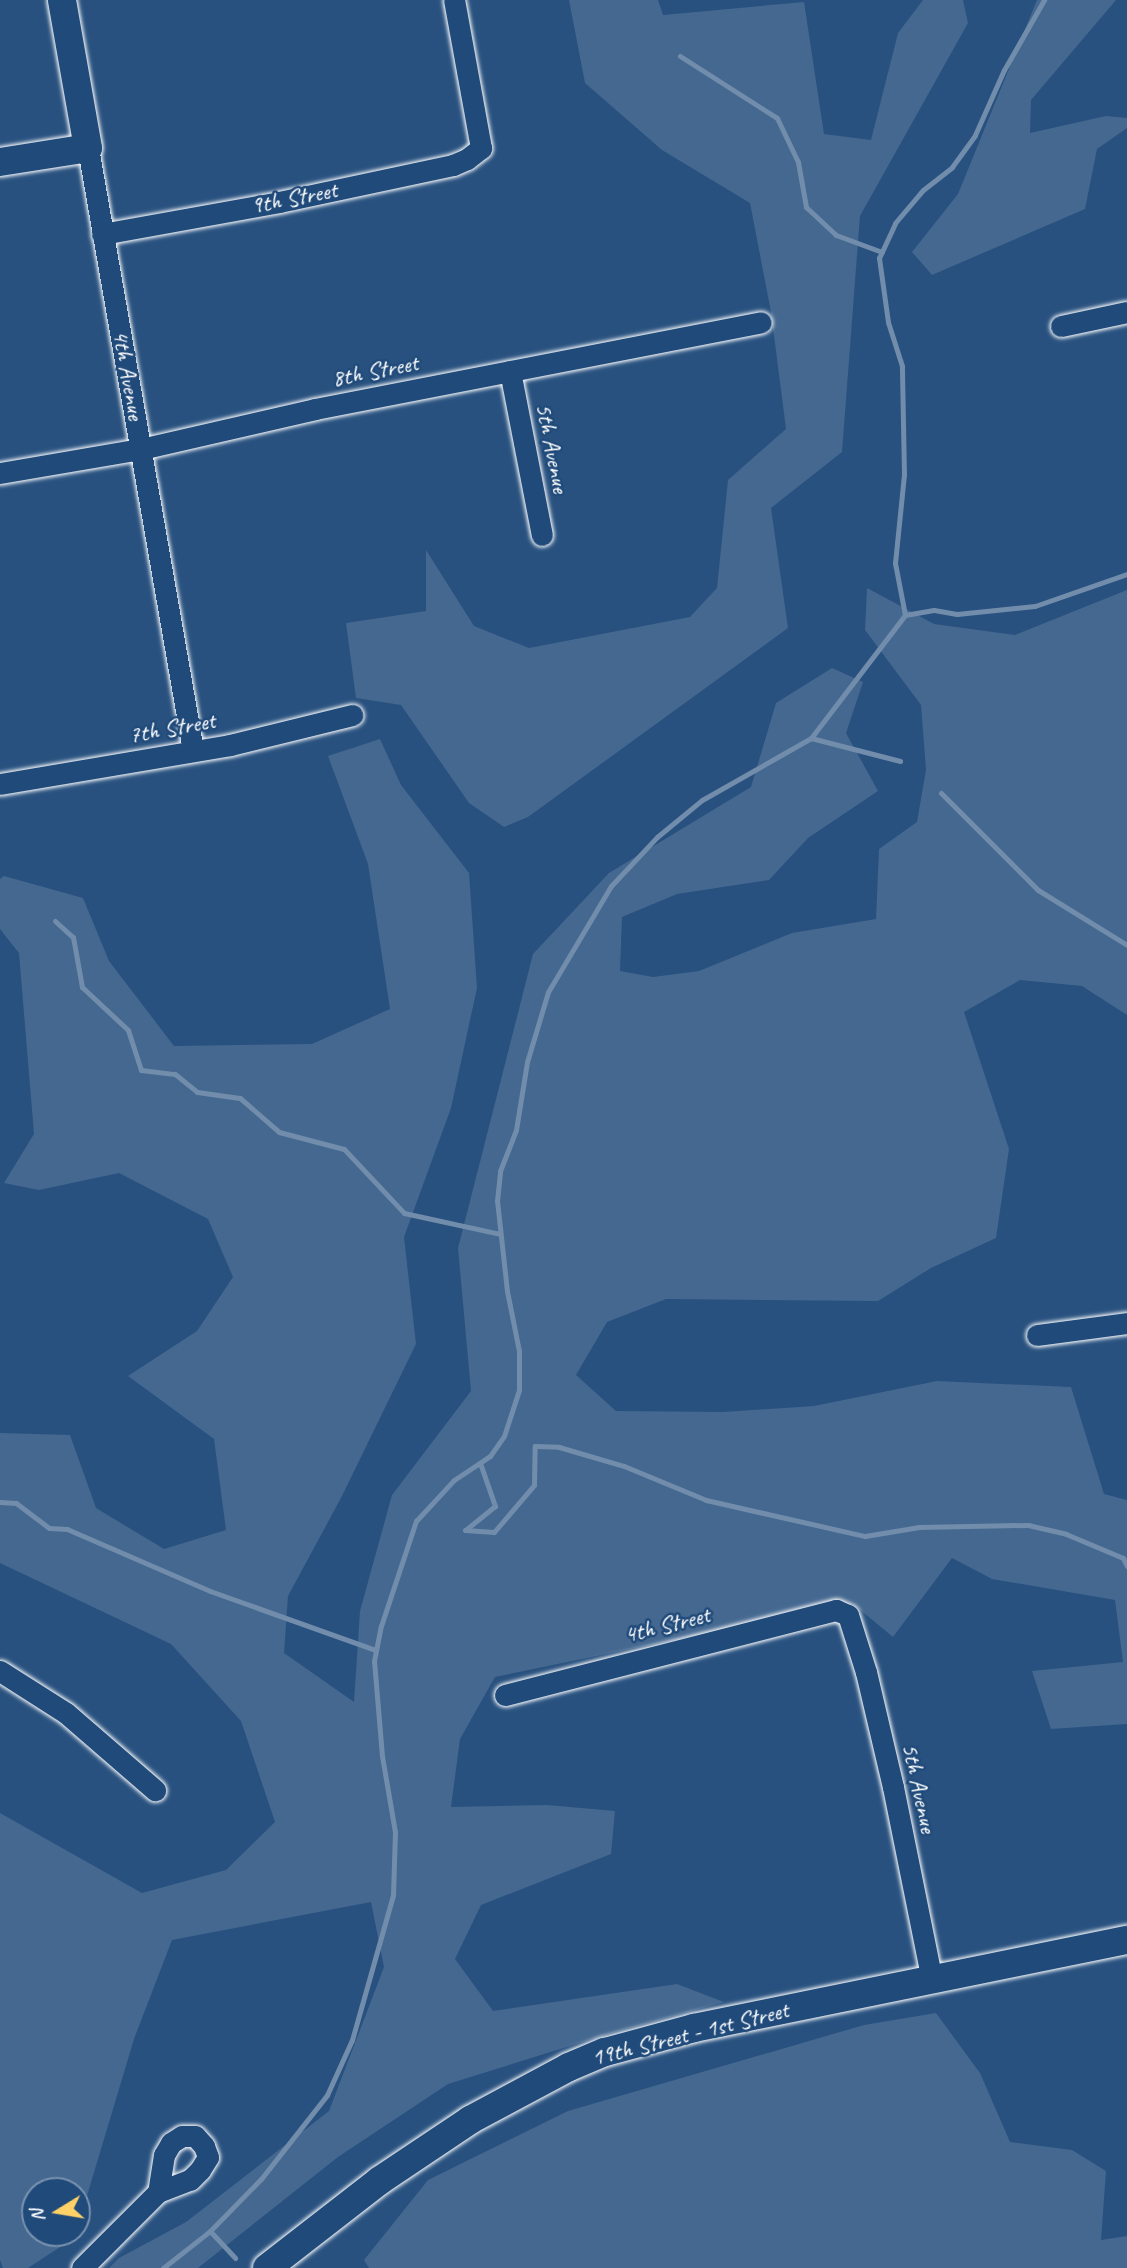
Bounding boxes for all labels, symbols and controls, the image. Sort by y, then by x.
street label: 9th Street [248,175,340,221]
street label: 4th Avenue [106,328,150,422]
street label: 8th Street [329,348,421,394]
street label: 5th Avenue [529,401,575,495]
street label: 7th Street [126,706,218,750]
street label: 4th Street [621,1600,713,1650]
street label: 5th Avenue [895,1741,943,1835]
street label: 19th Street - 1st Street [588,1995,792,2073]
north arrow [21,2177,91,2247]
text: N [24,2208,50,2224]

